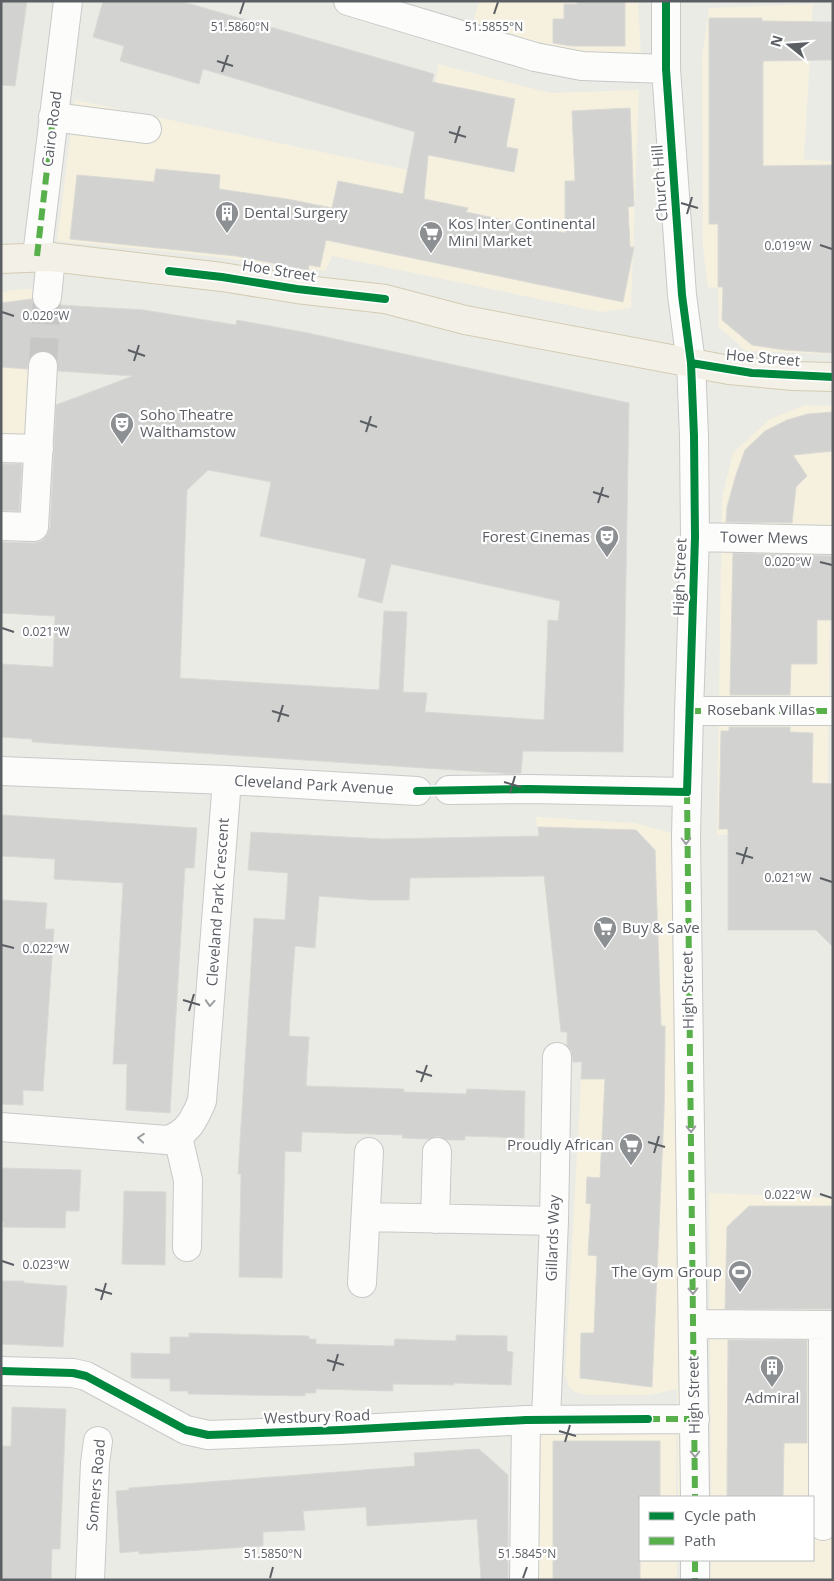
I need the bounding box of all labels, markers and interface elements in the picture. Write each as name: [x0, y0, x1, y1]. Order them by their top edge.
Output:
text: 51.5860°N: [211, 18, 269, 35]
text: 51.5855°N: [465, 18, 523, 35]
north arrow: [764, 20, 814, 70]
text: N: [765, 33, 787, 49]
street label: Cairo Road: [36, 90, 66, 168]
street label: Church Hill: [646, 144, 672, 222]
building icon: Dental Surgery: [214, 200, 240, 234]
place label: Dental Surgery: [244, 202, 348, 222]
place label: Kos Inter Continental Mini Market: [448, 213, 596, 250]
supermarket icon: Kos Inter Continental Mini Market: [418, 220, 444, 254]
text: 0.019°W: [765, 237, 811, 254]
street label: Hoe Street: [241, 254, 317, 286]
text: 0.020°W: [23, 307, 69, 324]
street label: Hoe Street: [725, 344, 801, 370]
place label: Soho Theatre Walthamstow: [140, 404, 236, 441]
theatre icon: Soho Theatre Walthamstow: [109, 411, 135, 445]
theatre icon: Forest Cinemas: [594, 524, 620, 558]
place label: Forest Cinemas: [482, 526, 590, 546]
street label: Tower Mews: [720, 526, 808, 548]
street label: High Street: [668, 538, 690, 616]
text: 0.020°W: [765, 553, 811, 570]
text: 0.021°W: [23, 623, 69, 640]
street label: Rosebank Villas: [707, 699, 815, 719]
street label: Cleveland Park Avenue: [234, 770, 394, 798]
street label: Cleveland Park Crescent: [201, 817, 233, 987]
one-way arrow: [681, 838, 691, 845]
text: 0.021°W: [765, 869, 811, 886]
supermarket icon: Buy & Save: [592, 915, 618, 949]
place label: Buy & Save: [622, 917, 700, 937]
text: 0.022°W: [23, 940, 69, 957]
street label: High Street: [676, 951, 698, 1029]
one-way arrow: [205, 999, 216, 1007]
one-way arrow: [685, 1125, 696, 1133]
supermarket icon: Proudly African: [618, 1132, 644, 1166]
one-way arrow: [137, 1133, 145, 1144]
place label: Proudly African: [507, 1134, 614, 1154]
text: 0.022°W: [765, 1186, 811, 1203]
street label: Gillards Way: [540, 1194, 564, 1282]
text: 0.023°W: [23, 1256, 69, 1273]
sports icon: The Gym Group: [727, 1259, 753, 1293]
place label: The Gym Group: [612, 1261, 722, 1281]
one-way arrow: [688, 1288, 698, 1296]
building icon: Admiral: [759, 1354, 785, 1388]
street label: High Street: [682, 1356, 704, 1434]
place label: Admiral: [745, 1387, 799, 1407]
street label: Westbury Road: [263, 1404, 371, 1428]
street label: Somers Road: [81, 1438, 109, 1532]
one-way arrow: [690, 1450, 700, 1458]
legend: [639, 1496, 814, 1561]
text: Cycle path: [684, 1505, 756, 1525]
text: Path: [684, 1530, 716, 1550]
text: 51.5850°N: [244, 1545, 302, 1562]
text: 51.5845°N: [498, 1545, 556, 1562]

